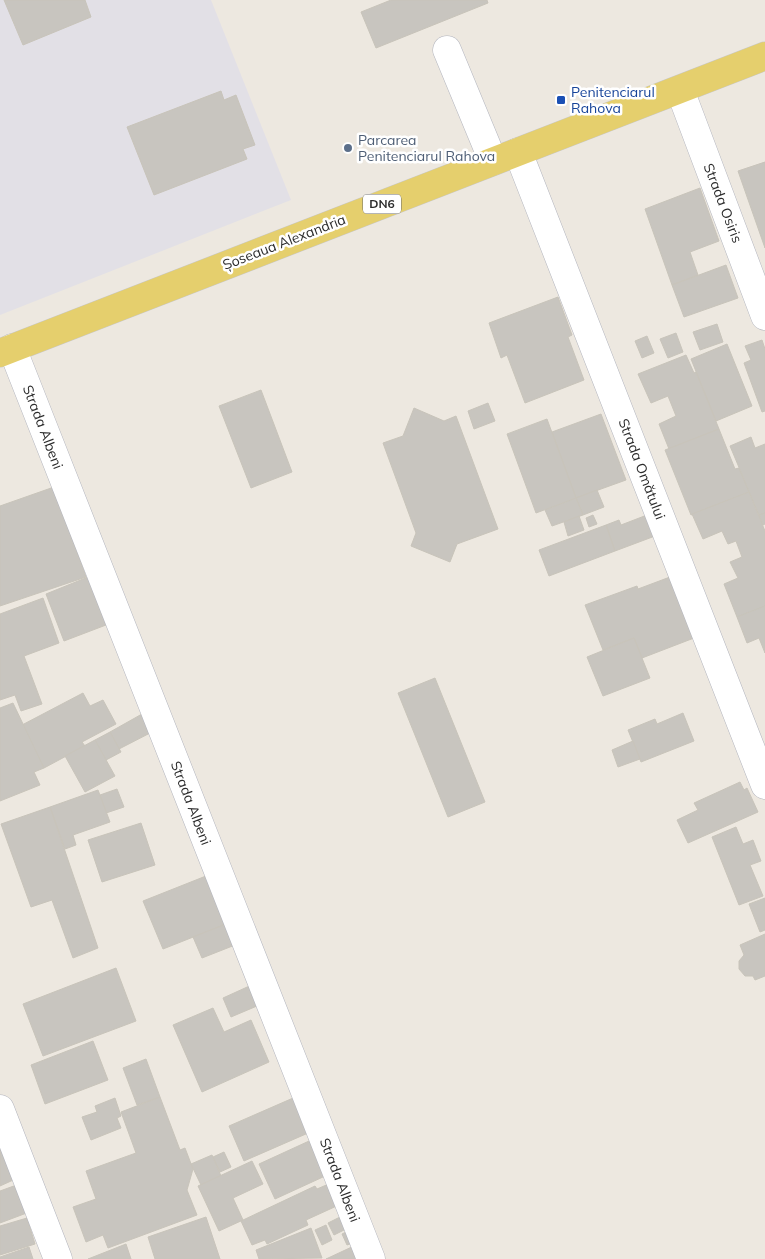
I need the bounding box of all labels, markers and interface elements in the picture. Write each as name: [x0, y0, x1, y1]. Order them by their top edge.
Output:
place label: Penitenciarul Rahova: [571, 83, 655, 117]
marker: Penitenciarul Rahova: [555, 94, 567, 106]
place label: Parcarea Penitenciarul Rahova: [358, 131, 495, 165]
marker: Parcarea Penitenciarul Rahova: [342, 142, 354, 154]
street label: Strada Osiris: [700, 161, 746, 245]
road number: DN6: [363, 194, 401, 213]
street label: Șoseaua Alexandria: [220, 210, 348, 274]
street label: Strada Albeni: [19, 382, 67, 472]
street label: Strada Omătului: [614, 416, 670, 522]
street label: Strada Albeni: [167, 758, 215, 848]
street label: Strada Albeni: [316, 1135, 364, 1225]

